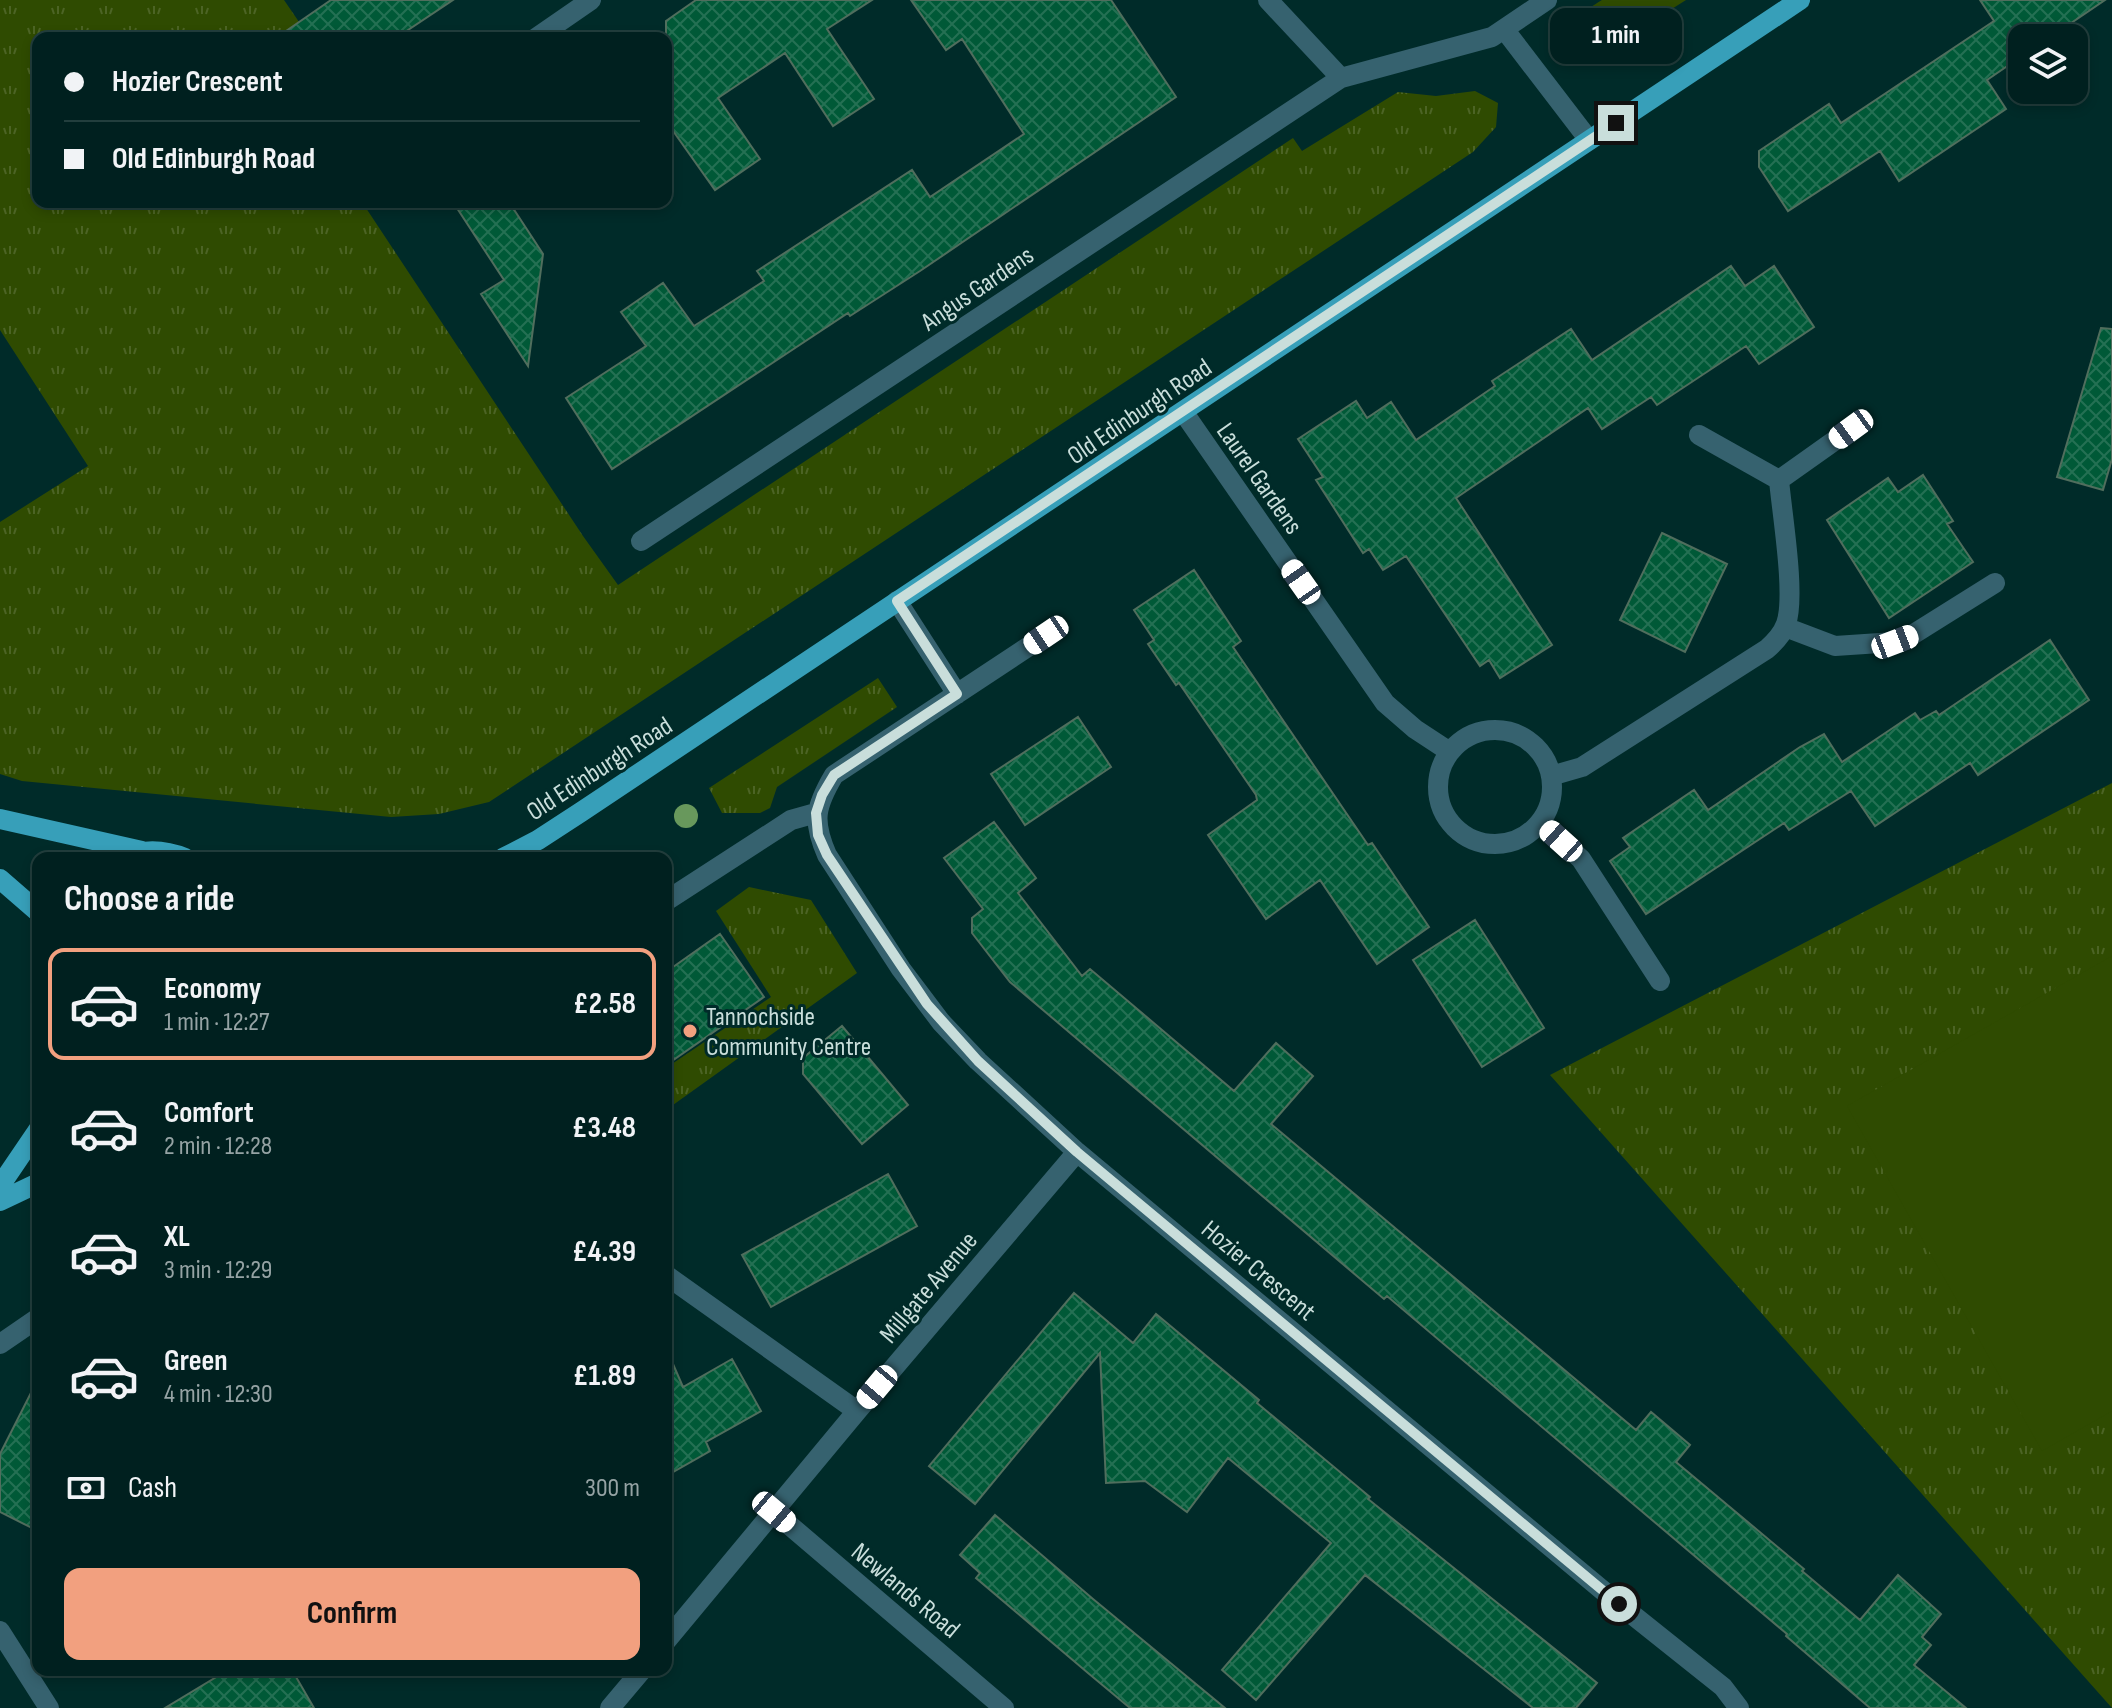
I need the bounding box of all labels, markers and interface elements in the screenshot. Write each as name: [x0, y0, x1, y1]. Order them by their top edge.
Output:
callout: 1 min: [1550, 7, 1682, 63]
text: 1 min: [1592, 20, 1640, 51]
map controls: [2008, 24, 2088, 104]
button: layers: [2008, 24, 2088, 104]
text: Hozier Crescent: [112, 64, 283, 100]
route end: [1598, 105, 1634, 141]
text: Old Edinburgh Road: [112, 141, 315, 177]
street label: Angus Gardens: [915, 240, 1040, 339]
street label: Old Edinburgh Road: [1062, 353, 1218, 472]
car: [1825, 405, 1877, 453]
street label: Laurel Gardens: [1209, 417, 1308, 540]
car: [1277, 555, 1325, 609]
car: [1019, 612, 1073, 658]
car: [1868, 622, 1922, 662]
street label: Old Edinburgh Road: [521, 711, 678, 828]
car: [1535, 816, 1587, 866]
text: Choose a ride: [64, 878, 235, 921]
icon: car: [68, 968, 140, 1040]
text: Economy: [164, 971, 261, 1007]
text: £2.58: [573, 986, 636, 1022]
place label: Tannochside Community Centre: [706, 1002, 871, 1063]
text: 1 min · 12:27: [164, 1007, 269, 1038]
marker: Tannochside Community Centre: [681, 1022, 699, 1040]
icon: car: [68, 1092, 140, 1164]
text: Comfort: [164, 1095, 254, 1131]
text: £3.48: [572, 1110, 636, 1146]
text: 2 min · 12:28: [164, 1131, 272, 1162]
street label: Hozier Crescent: [1195, 1214, 1321, 1328]
icon: car: [68, 1216, 140, 1288]
text: XL: [164, 1219, 190, 1255]
street label: Millgate Avenue: [874, 1226, 985, 1350]
text: £4.39: [572, 1234, 636, 1270]
text: 3 min · 12:29: [164, 1255, 272, 1286]
icon: car: [68, 1340, 140, 1412]
text: Green: [164, 1343, 228, 1379]
text: £1.89: [573, 1358, 636, 1394]
car: [852, 1361, 902, 1413]
text: 4 min · 12:30: [164, 1379, 273, 1410]
icon: cash: [64, 1466, 108, 1510]
text: Cash: [128, 1470, 177, 1506]
text: 300 m: [585, 1473, 640, 1504]
car: [748, 1487, 800, 1537]
street label: Newlands Road: [845, 1537, 965, 1645]
button: Confirm: [64, 1568, 640, 1660]
route start: [1601, 1586, 1637, 1622]

